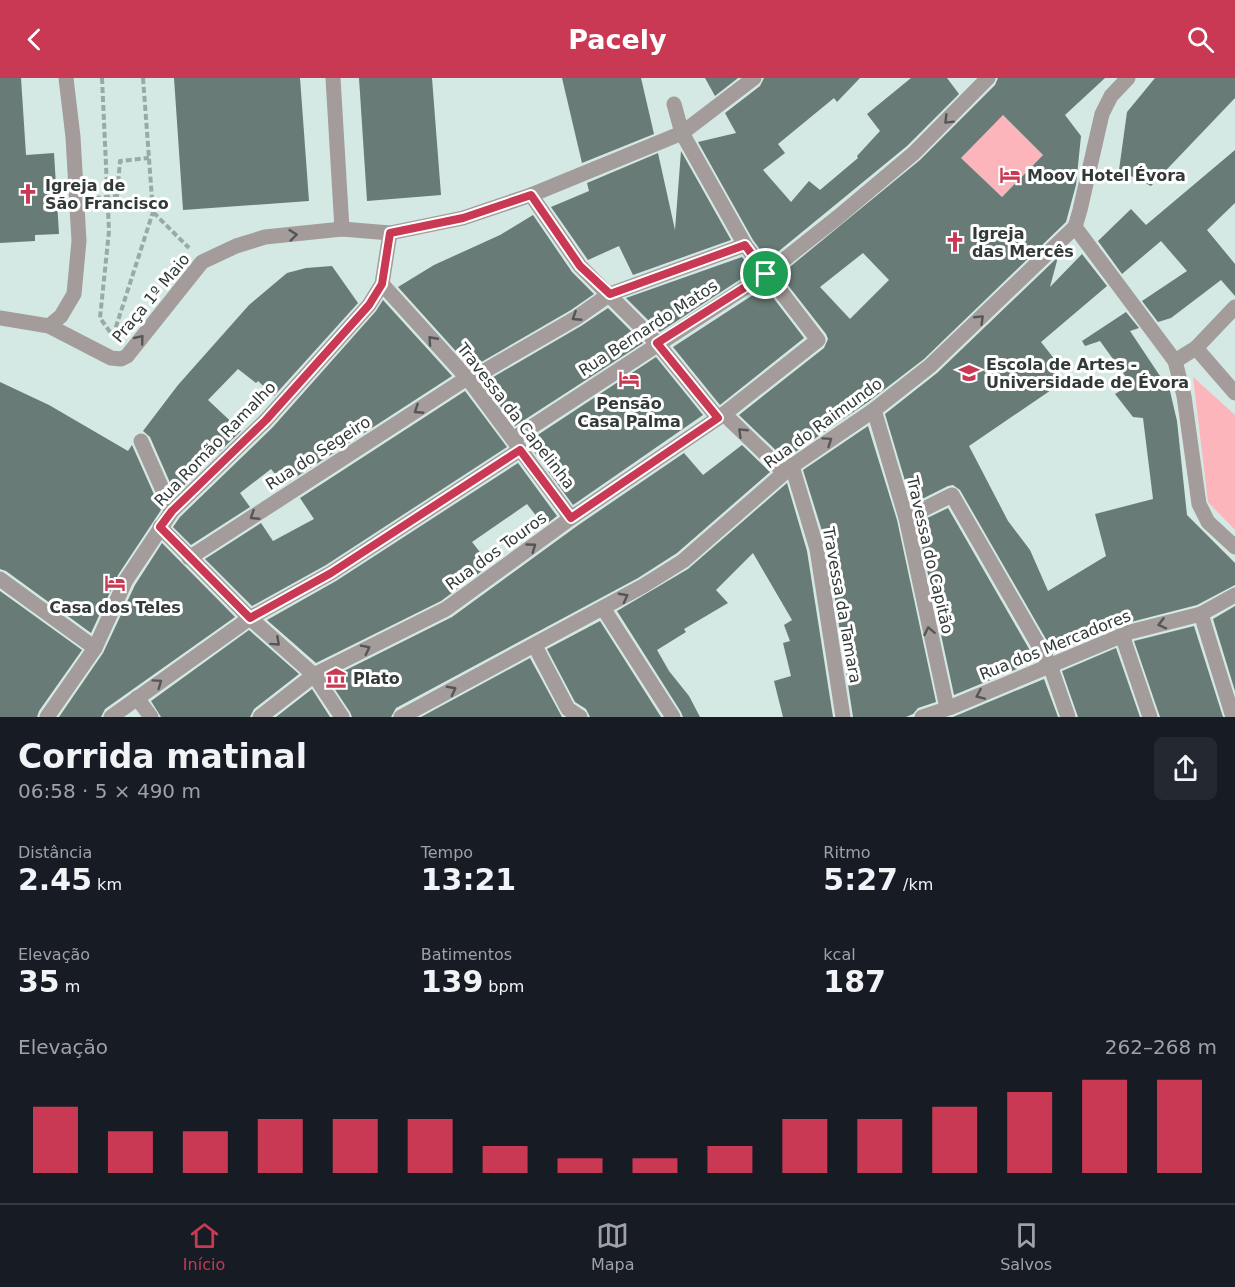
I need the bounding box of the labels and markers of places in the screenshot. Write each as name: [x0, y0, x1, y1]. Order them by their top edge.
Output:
hotel icon: Moov Hotel Évora: [998, 163, 1022, 187]
place label: Moov Hotel Évora: [1027, 166, 1186, 185]
place label: Igreja de São Francisco: [45, 176, 169, 213]
church icon: Igreja de São Francisco: [16, 182, 40, 206]
place label: Igreja das Mercês: [972, 224, 1074, 261]
church icon: Igreja das Mercês: [943, 230, 967, 254]
pin: [740, 248, 791, 299]
place label: Escola de Artes - Universidade de Évora: [986, 355, 1189, 392]
school or university icon: Escola de Artes - Universidade de Évora: [957, 361, 981, 385]
hotel icon: Pensão Casa Palma: [617, 367, 641, 391]
place label: Pensão Casa Palma: [577, 394, 681, 431]
hotel icon: Casa dos Teles: [103, 571, 127, 595]
place label: Casa dos Teles: [49, 598, 181, 617]
museum icon: Plato: [324, 666, 348, 690]
place label: Plato: [353, 669, 400, 688]

